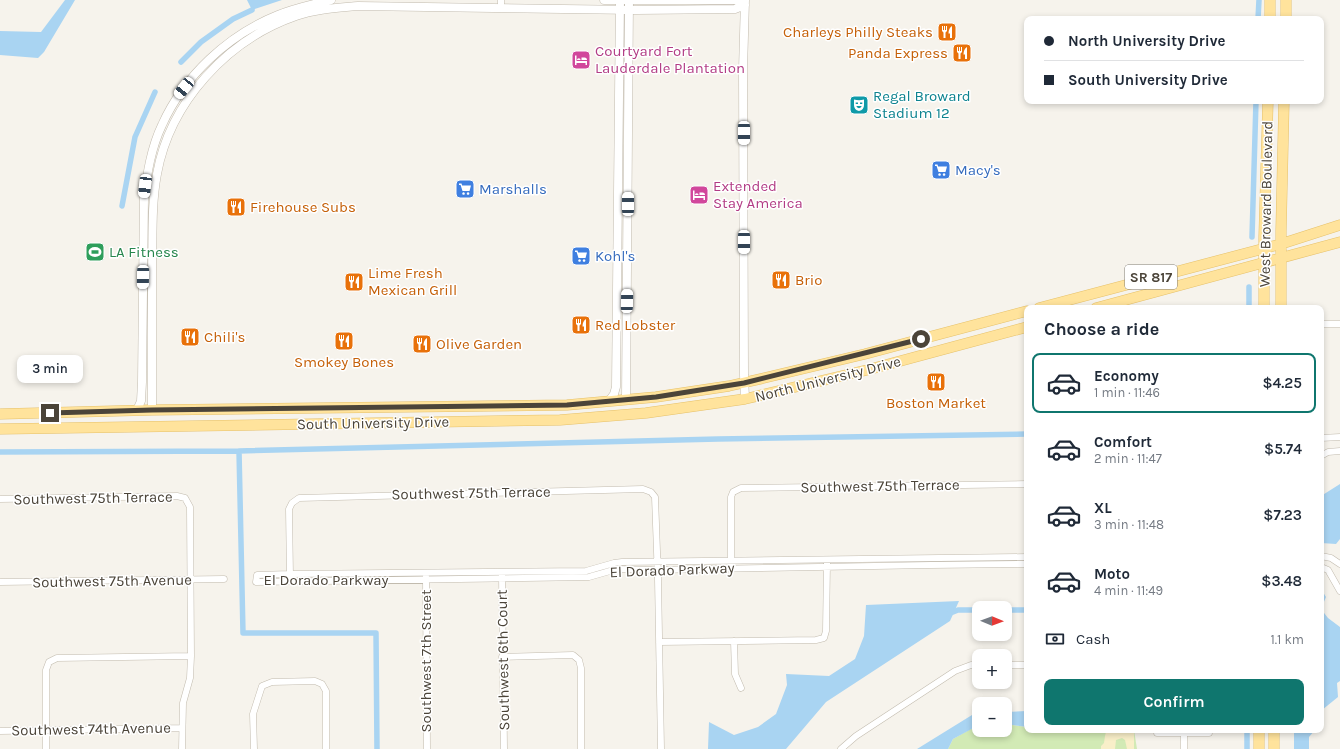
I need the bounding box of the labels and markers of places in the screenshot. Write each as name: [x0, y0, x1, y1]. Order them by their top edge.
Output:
restaurant icon: Charleys Philly Steaks: [936, 21, 958, 43]
place label: Charleys Philly Steaks: [783, 23, 933, 41]
place label: Courtyard Fort Lauderdale Plantation: [595, 42, 745, 77]
restaurant icon: Panda Express: [951, 42, 973, 64]
place label: Panda Express: [848, 44, 948, 62]
hotel icon: Courtyard Fort Lauderdale Plantation: [570, 49, 592, 71]
place label: Regal Broward Stadium 12: [873, 87, 971, 122]
theatre icon: Regal Broward Stadium 12: [848, 94, 870, 116]
supermarket icon: Macy's: [930, 159, 952, 181]
place label: Macy's: [955, 161, 1001, 179]
place label: Extended Stay America: [713, 177, 803, 212]
supermarket icon: Marshalls: [454, 178, 476, 200]
place label: Marshalls: [479, 180, 547, 198]
hotel icon: Extended Stay America: [688, 184, 710, 206]
restaurant icon: Firehouse Subs: [225, 196, 247, 218]
place label: Firehouse Subs: [250, 198, 356, 216]
sports icon: LA Fitness: [84, 241, 106, 263]
place label: LA Fitness: [109, 243, 179, 261]
supermarket icon: Kohl's: [570, 245, 592, 267]
place label: Kohl's: [595, 247, 635, 265]
place label: Lime Fresh Mexican Grill: [368, 264, 457, 299]
restaurant icon: Brio: [770, 269, 792, 291]
restaurant icon: Lime Fresh Mexican Grill: [343, 271, 365, 293]
place label: Brio: [795, 271, 822, 289]
restaurant icon: Red Lobster: [570, 314, 592, 336]
place label: Red Lobster: [595, 316, 676, 334]
restaurant icon: Chili's: [179, 326, 201, 348]
place label: Chili's: [204, 328, 245, 346]
restaurant icon: Smokey Bones: [333, 330, 355, 352]
restaurant icon: Olive Garden: [411, 333, 433, 355]
place label: Olive Garden: [436, 335, 522, 353]
place label: Smokey Bones: [294, 353, 394, 371]
restaurant icon: Boston Market: [925, 371, 947, 393]
place label: Boston Market: [886, 394, 986, 412]

